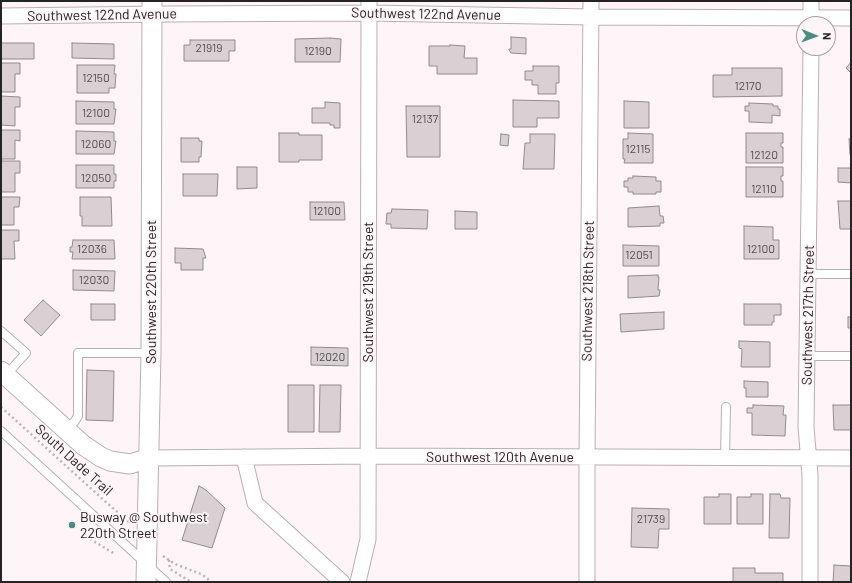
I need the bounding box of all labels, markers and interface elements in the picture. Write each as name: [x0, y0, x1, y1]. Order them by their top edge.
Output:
street label: Southwest 122nd Avenue: [351, 4, 501, 24]
street label: Southwest 122nd Avenue: [27, 5, 177, 25]
north arrow: [796, 16, 836, 56]
text: N: [821, 32, 834, 40]
house number: 21919: [196, 41, 222, 55]
house number: 12190: [304, 44, 332, 58]
house number: 12150: [82, 71, 110, 85]
house number: 12170: [734, 79, 762, 93]
house number: 12100: [82, 106, 110, 120]
house number: 12137: [412, 112, 438, 126]
house number: 12060: [81, 137, 111, 151]
house number: 12115: [625, 142, 651, 156]
house number: 12120: [750, 148, 778, 162]
house number: 12050: [81, 171, 111, 185]
house number: 12110: [751, 182, 777, 196]
house number: 12100: [313, 204, 341, 218]
street label: Southwest 220th Street: [143, 220, 159, 364]
street label: Southwest 218th Street: [578, 220, 598, 362]
street label: Southwest 219th Street: [360, 222, 376, 362]
house number: 12036: [77, 242, 107, 256]
house number: 12100: [747, 242, 775, 256]
street label: Southwest 217th Street: [798, 245, 818, 385]
house number: 12051: [625, 248, 653, 262]
house number: 12030: [79, 273, 109, 287]
house number: 12020: [315, 350, 345, 364]
street label: South Dade Trail: [32, 421, 116, 499]
street label: Southwest 120th Avenue: [426, 449, 574, 465]
place label: Busway @ Southwest 220th Street: [80, 509, 208, 542]
house number: 21739: [637, 512, 665, 526]
marker: Busway @ Southwest 220th Street: [67, 520, 77, 530]

